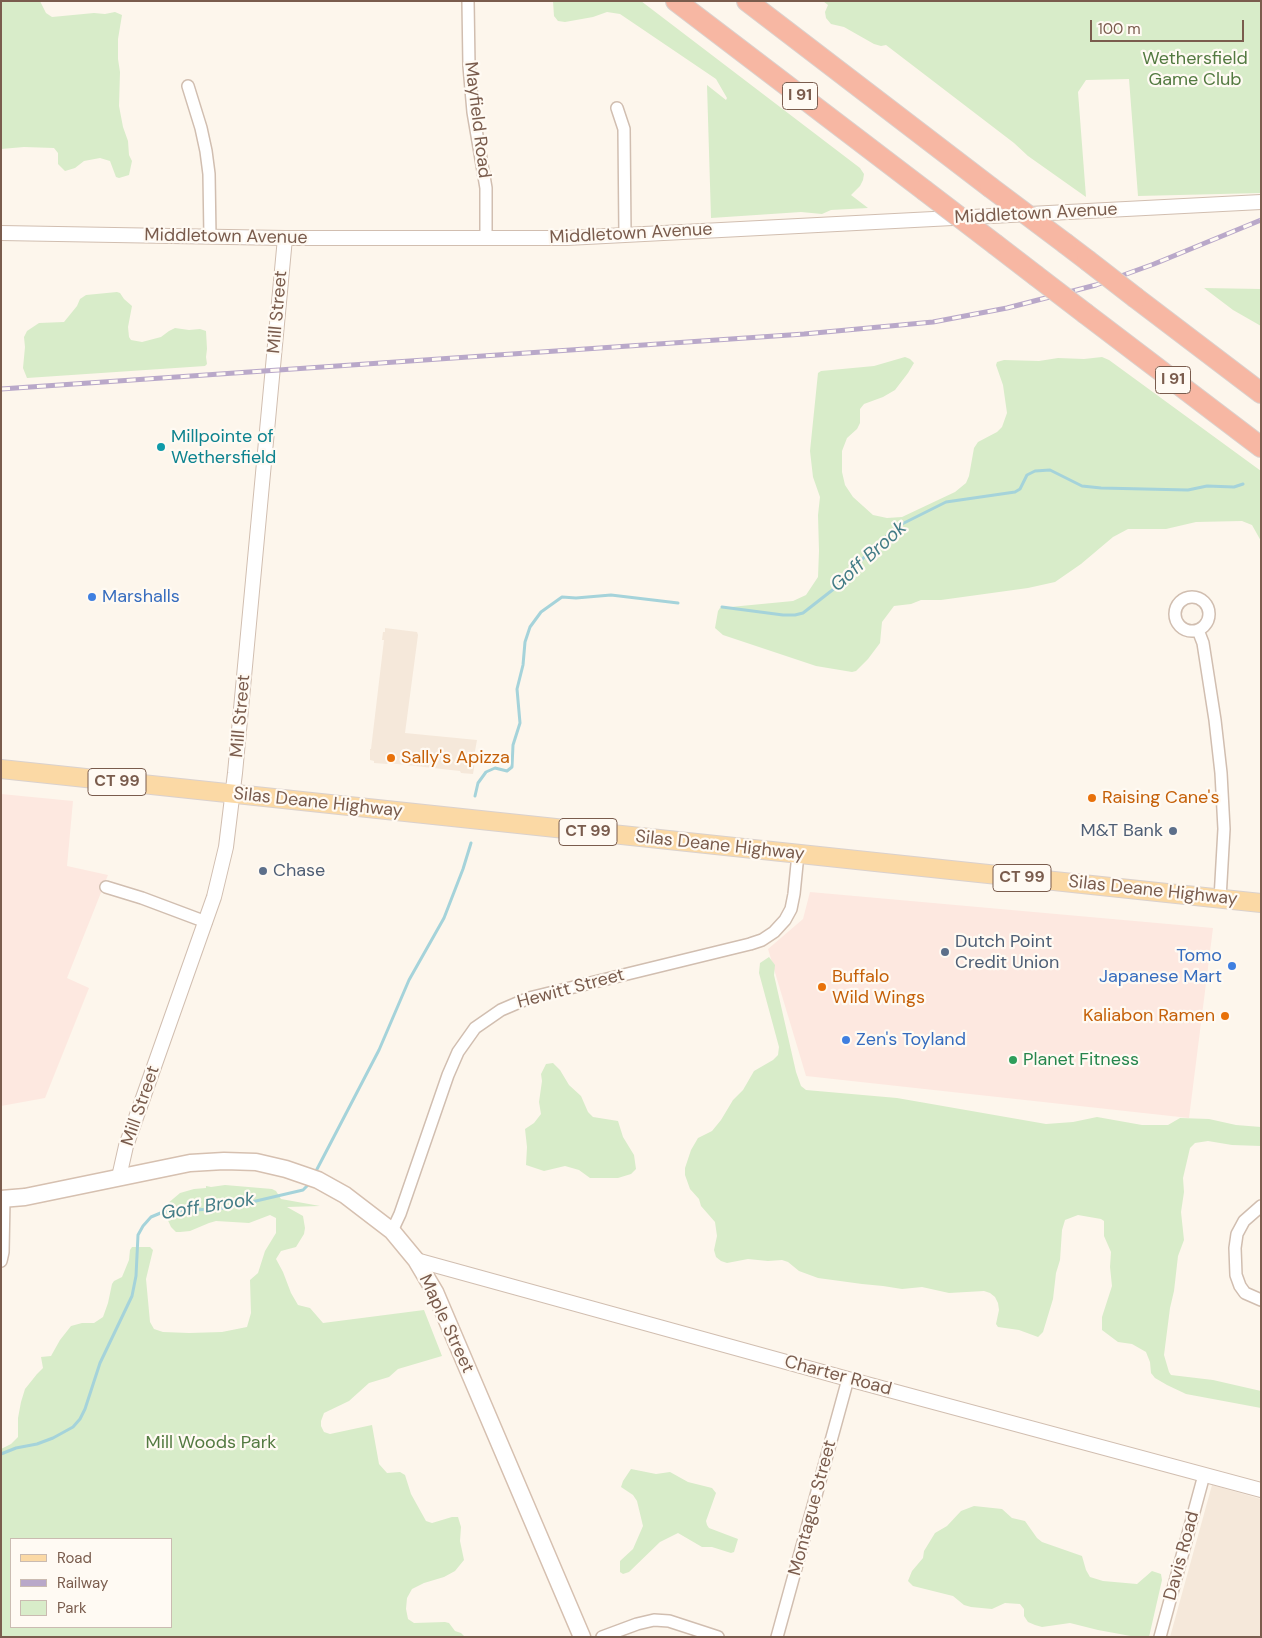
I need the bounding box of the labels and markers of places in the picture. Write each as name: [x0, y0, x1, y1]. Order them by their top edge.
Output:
place label: Millpointe of Wethersfield: [171, 426, 276, 468]
marker: Millpointe of Wethersfield: [155, 441, 167, 453]
place label: Marshalls: [102, 586, 180, 608]
marker: Marshalls: [86, 591, 98, 603]
place label: Sally's Apizza: [401, 747, 510, 769]
marker: Sally's Apizza: [385, 752, 397, 764]
place label: Raising Cane's: [1102, 787, 1219, 809]
marker: Raising Cane's: [1086, 792, 1098, 804]
place label: M&T Bank: [1080, 820, 1163, 842]
marker: M&T Bank: [1167, 825, 1179, 837]
place label: Chase: [273, 860, 325, 882]
marker: Chase: [257, 865, 269, 877]
place label: Dutch Point Credit Union: [955, 931, 1059, 974]
place label: Tomo Japanese Mart: [1099, 945, 1222, 988]
marker: Dutch Point Credit Union: [939, 946, 951, 958]
marker: Tomo Japanese Mart: [1226, 960, 1238, 972]
place label: Buffalo Wild Wings: [832, 966, 925, 1009]
marker: Buffalo Wild Wings: [816, 981, 828, 993]
place label: Kaliabon Ramen: [1083, 1005, 1215, 1027]
marker: Kaliabon Ramen: [1219, 1010, 1231, 1022]
place label: Zen's Toyland: [856, 1029, 966, 1051]
marker: Zen's Toyland: [840, 1034, 852, 1046]
place label: Planet Fitness: [1023, 1049, 1139, 1071]
marker: Planet Fitness: [1007, 1054, 1019, 1066]

